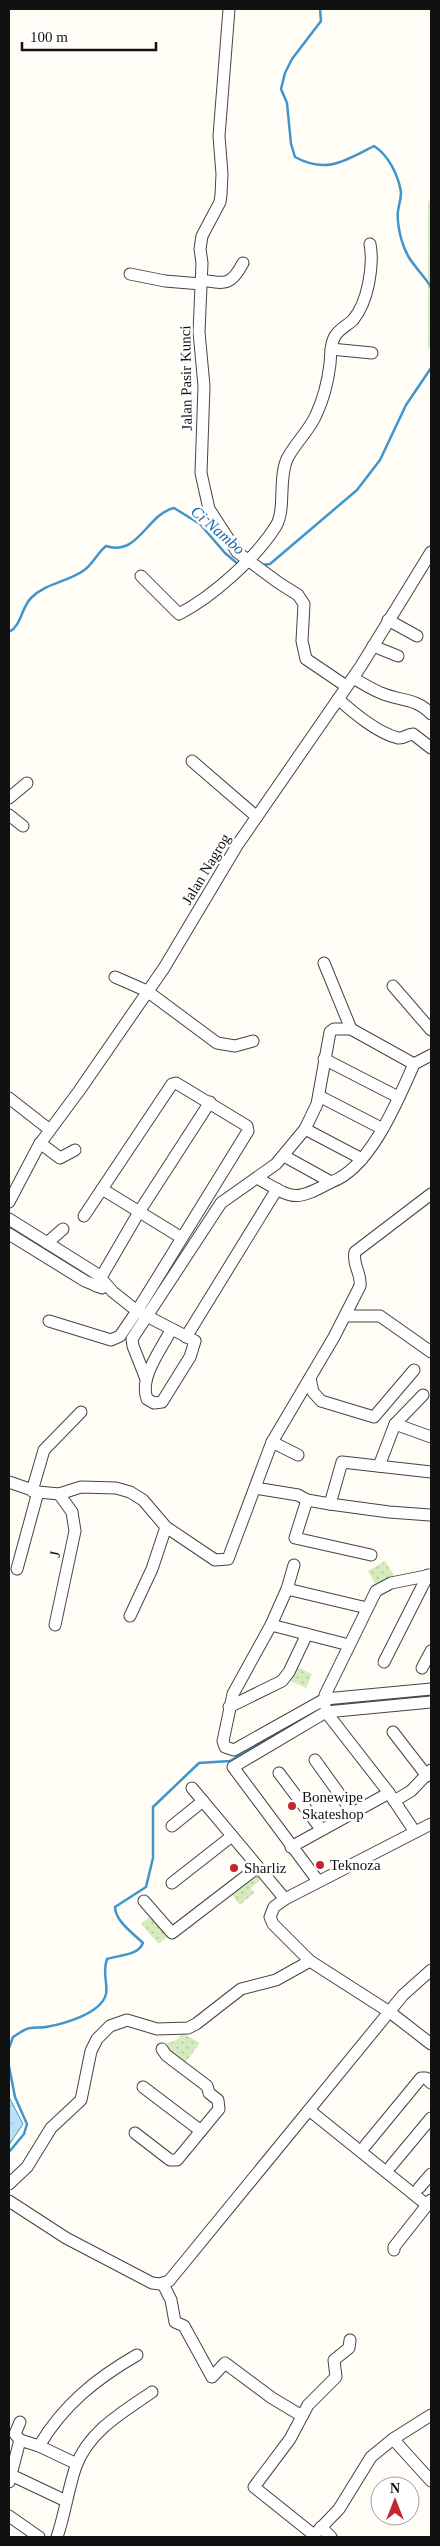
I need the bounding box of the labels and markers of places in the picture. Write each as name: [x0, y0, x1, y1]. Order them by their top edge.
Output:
place label: Bonewipe Skateshop: [302, 1789, 364, 1822]
marker: Bonewipe Skateshop: [286, 1800, 298, 1812]
place label: Teknoza: [330, 1857, 381, 1873]
marker: Teknoza: [314, 1859, 326, 1871]
place label: Sharliz: [244, 1860, 287, 1876]
marker: Sharliz: [228, 1862, 240, 1874]

